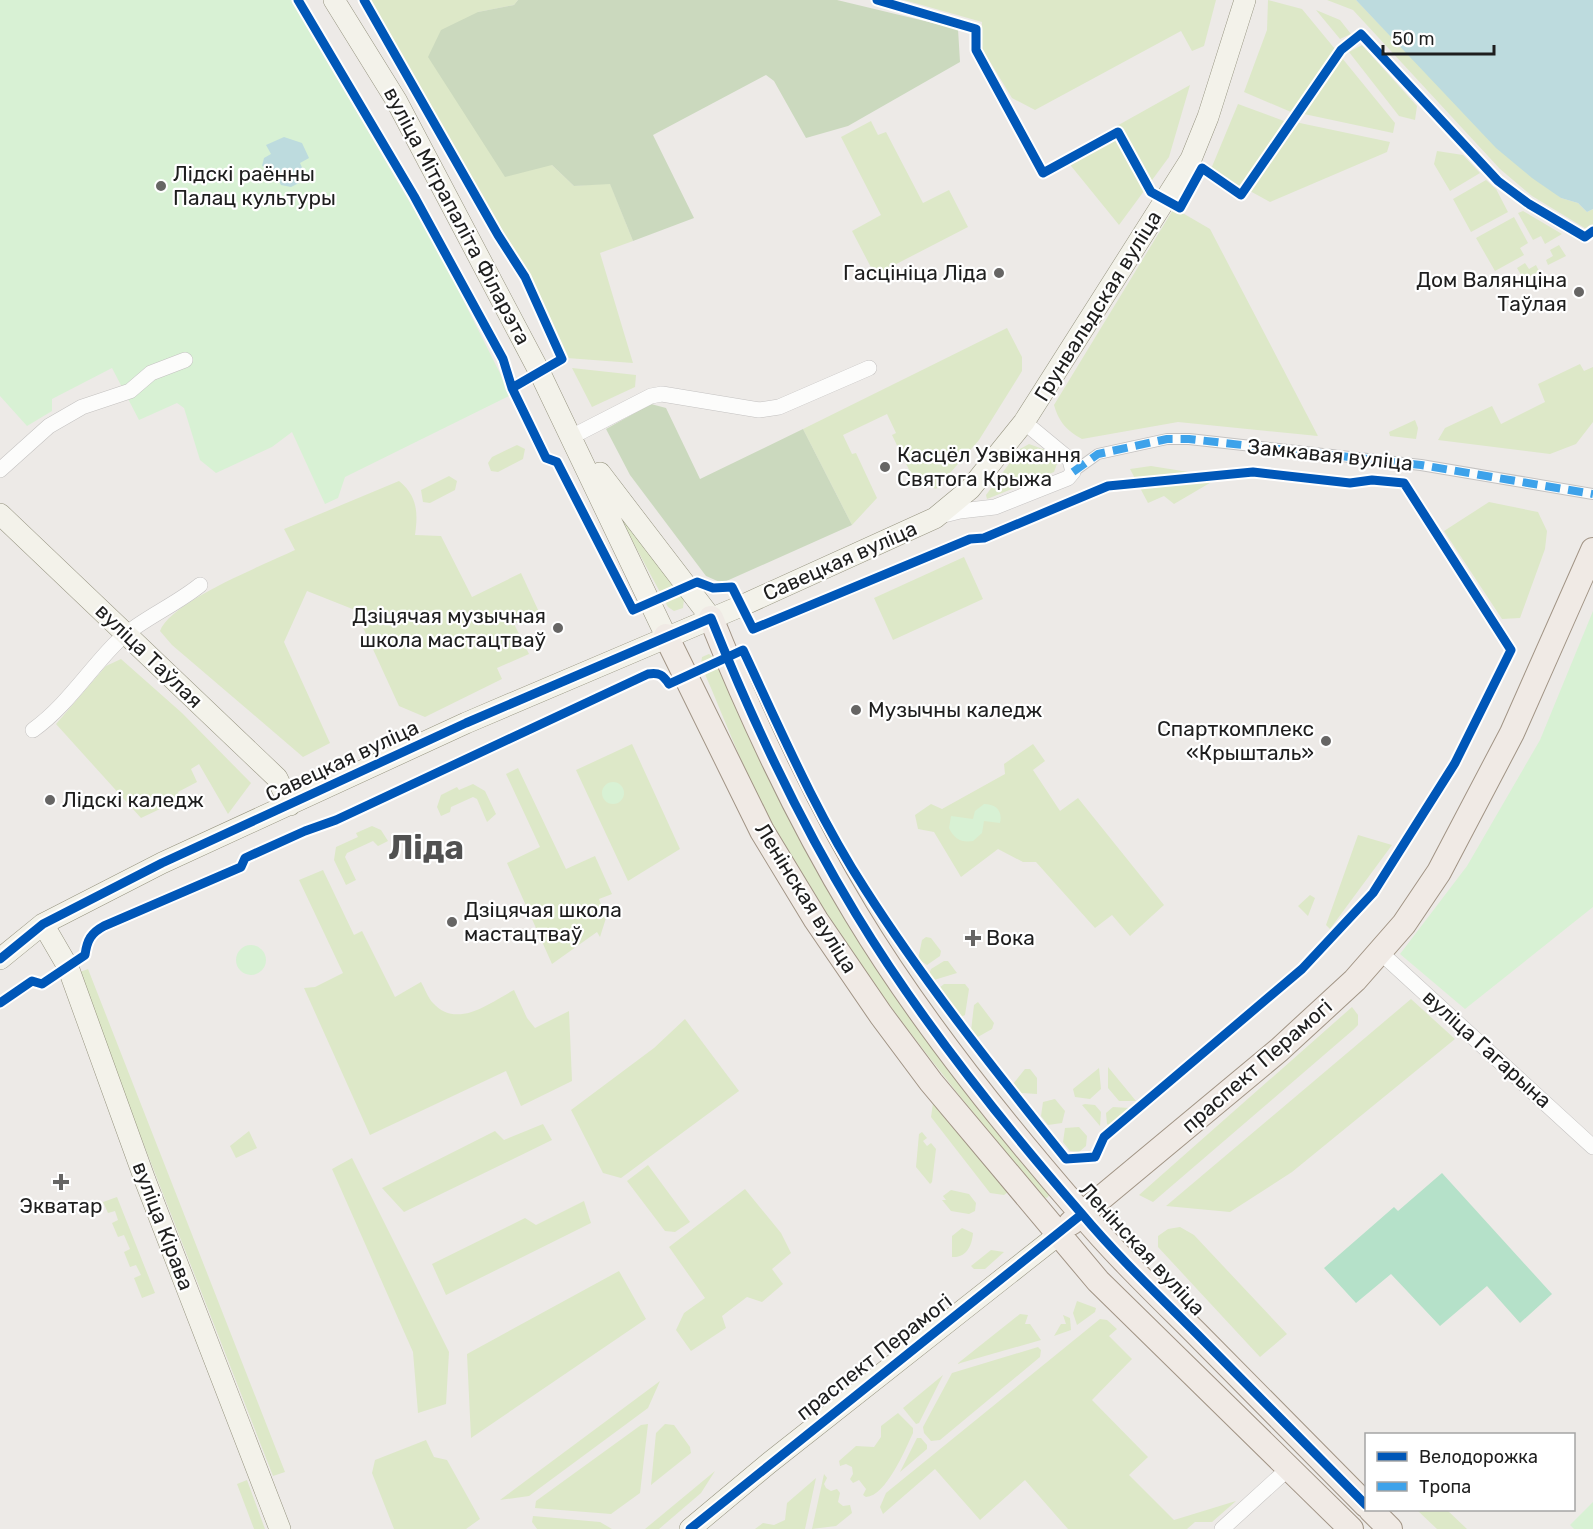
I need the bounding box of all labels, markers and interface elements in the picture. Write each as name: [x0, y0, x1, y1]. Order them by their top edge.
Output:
scale bar: [1383, 18, 1494, 56]
text: 50 m: [1392, 28, 1435, 50]
street label: вуліца Мітрапаліта Філарэта: [379, 83, 536, 349]
place label: Лідскі раённы Палац культуры: [173, 161, 336, 210]
marker: Лідскі раённы Палац культуры: [154, 179, 168, 193]
street label: Грунвальдская вуліца: [1029, 206, 1166, 406]
place label: Гасцініца Ліда: [843, 260, 987, 285]
marker: Гасцініца Ліда: [992, 266, 1006, 280]
place label: Дом Валянціна Таўлая: [1416, 267, 1567, 316]
marker: Дом Валянціна Таўлая: [1572, 285, 1586, 299]
street label: Замкавая вуліца: [1246, 433, 1414, 476]
place label: Касцёл Узвіжання Святога Крыжа: [897, 442, 1081, 491]
marker: Касцёл Узвіжання Святога Крыжа: [878, 460, 892, 474]
street label: Савецкая вуліца: [759, 515, 921, 606]
street label: вуліца Таўлая: [91, 598, 208, 713]
place label: Дзіцячая музычная школа мастацтваў: [352, 603, 546, 652]
marker: Дзіцячая музычная школа мастацтваў: [551, 621, 565, 635]
place label: Музычны каледж: [868, 697, 1043, 722]
marker: Музычны каледж: [849, 703, 863, 717]
street label: Савецкая вуліца: [261, 714, 422, 807]
place label: Спарткомплекс «Крышталь»: [1157, 716, 1314, 765]
marker: Спарткомплекс «Крышталь»: [1319, 734, 1333, 748]
place label: Лідскі каледж: [62, 787, 204, 812]
marker: Лідскі каледж: [43, 793, 57, 807]
street label: Ленінская вуліца: [750, 818, 863, 978]
district label: Ліда: [388, 828, 464, 867]
place label: Дзіцячая школа мастацтваў: [464, 897, 622, 946]
marker: Дзіцячая школа мастацтваў: [445, 915, 459, 929]
place label: Вока: [986, 925, 1035, 950]
marker: Вока: [964, 929, 982, 947]
street label: вуліца Гагарына: [1418, 984, 1557, 1113]
street label: праспект Перамогі: [1176, 994, 1337, 1138]
street label: вуліца Кірава: [127, 1158, 199, 1294]
marker: Экватар: [52, 1173, 70, 1191]
street label: Ленінская вуліца: [1074, 1177, 1210, 1320]
place label: Экватар: [20, 1193, 102, 1218]
street label: праспект Перамогі: [791, 1288, 957, 1425]
legend: [1365, 1433, 1575, 1511]
text: Велодорожка: [1419, 1446, 1538, 1468]
text: Тропа: [1419, 1476, 1471, 1498]

